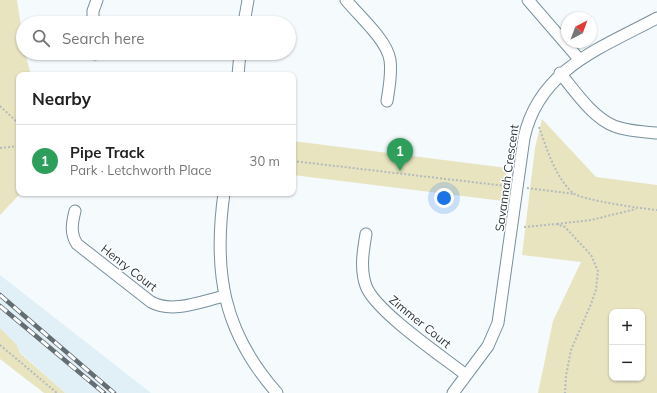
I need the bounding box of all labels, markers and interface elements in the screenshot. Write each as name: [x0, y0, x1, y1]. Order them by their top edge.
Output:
north arrow: [561, 12, 597, 48]
search box: [16, 16, 296, 60]
icon: search: [30, 27, 52, 49]
text: Search here: [62, 29, 144, 48]
text: Nearby: [32, 88, 91, 109]
street label: Savannah Crescent: [492, 123, 521, 232]
pin: 1: [387, 138, 413, 171]
text: Pipe Track: [70, 143, 145, 162]
text: 1: [41, 153, 49, 169]
text: 30 m: [250, 153, 280, 169]
text: Park · Letchworth Place: [70, 162, 212, 178]
your location: [434, 188, 454, 208]
street label: Henry Court: [98, 241, 160, 294]
street label: Zimmer Court: [386, 292, 454, 351]
map controls: [609, 309, 645, 381]
button: +: [609, 309, 645, 345]
button: −: [609, 345, 645, 381]

